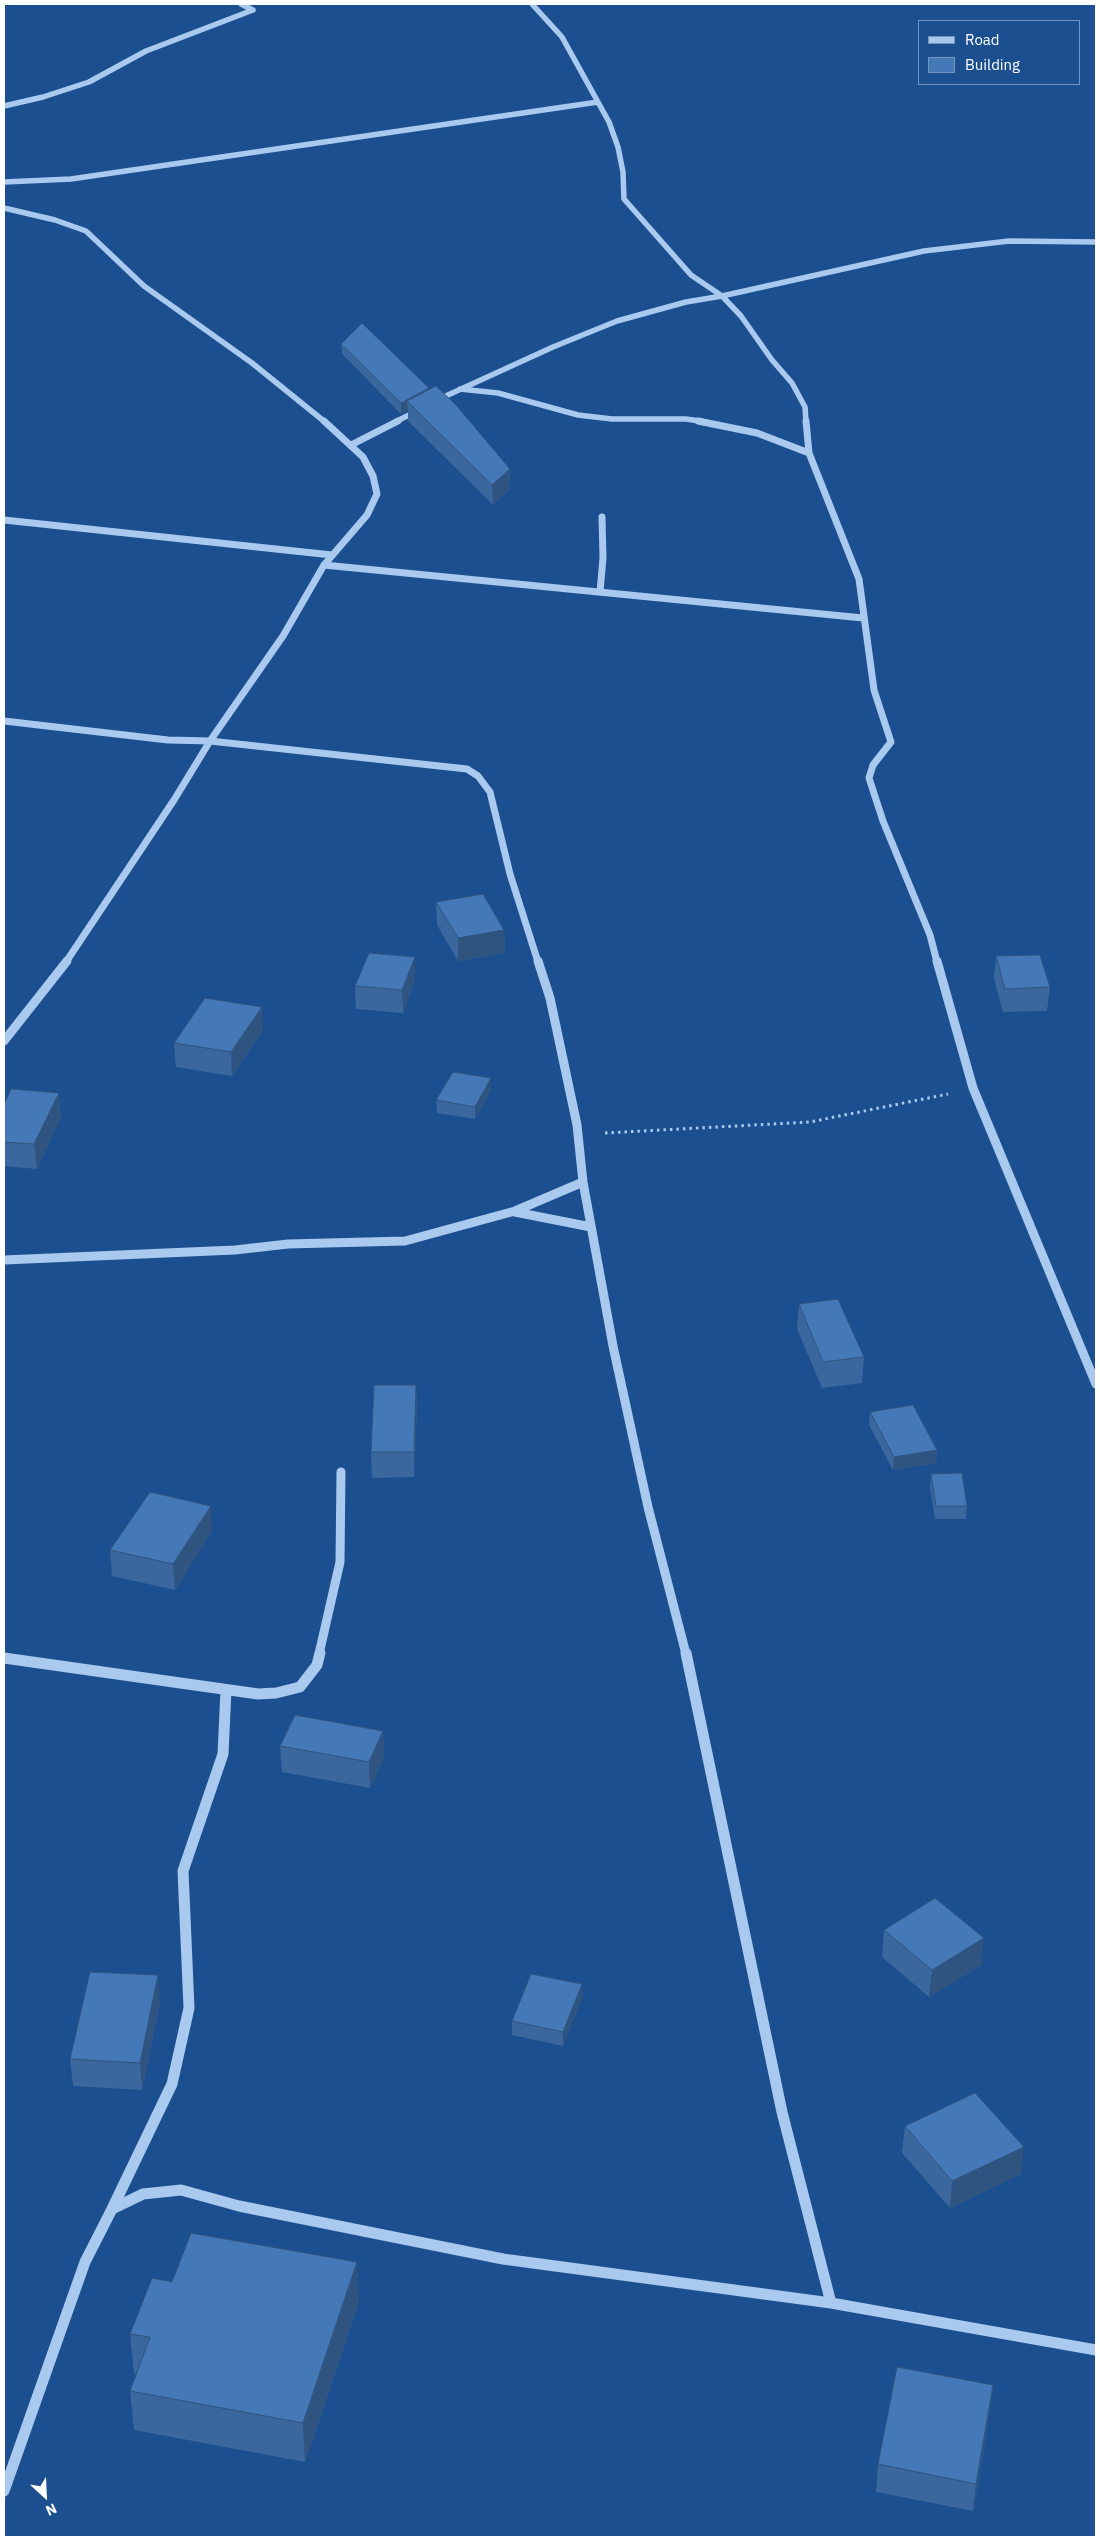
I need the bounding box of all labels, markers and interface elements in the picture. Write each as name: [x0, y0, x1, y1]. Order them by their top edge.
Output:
legend: [918, 20, 1080, 85]
text: Road: [965, 30, 1000, 49]
text: Building: [965, 55, 1020, 74]
north arrow: [20, 2471, 70, 2521]
text: N: [43, 2499, 60, 2520]

